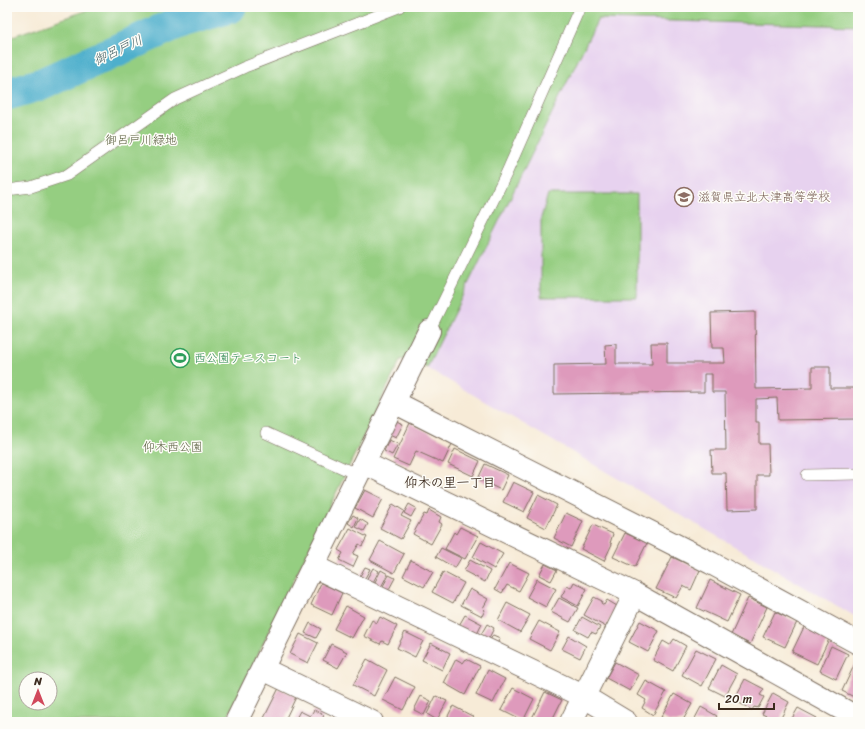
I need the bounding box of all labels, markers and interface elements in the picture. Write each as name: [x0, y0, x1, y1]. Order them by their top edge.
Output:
water label: 御呂戸川: [90, 29, 146, 71]
park label: 御呂戸川緑地: [105, 129, 177, 151]
school or university icon: 滋賀県立北大津高等学校: [673, 186, 695, 208]
place label: 滋賀県立北大津高等学校: [698, 186, 830, 208]
sports icon: 西公園テニスコート: [169, 347, 191, 369]
place label: 西公園テニスコート: [194, 347, 302, 369]
park label: 仰木西公園: [143, 436, 203, 458]
district label: 仰木の里一丁目: [404, 471, 496, 494]
north arrow: [18, 671, 58, 711]
text: N: [33, 672, 42, 691]
scale bar: [719, 685, 774, 711]
text: 20 m: [725, 688, 752, 710]

